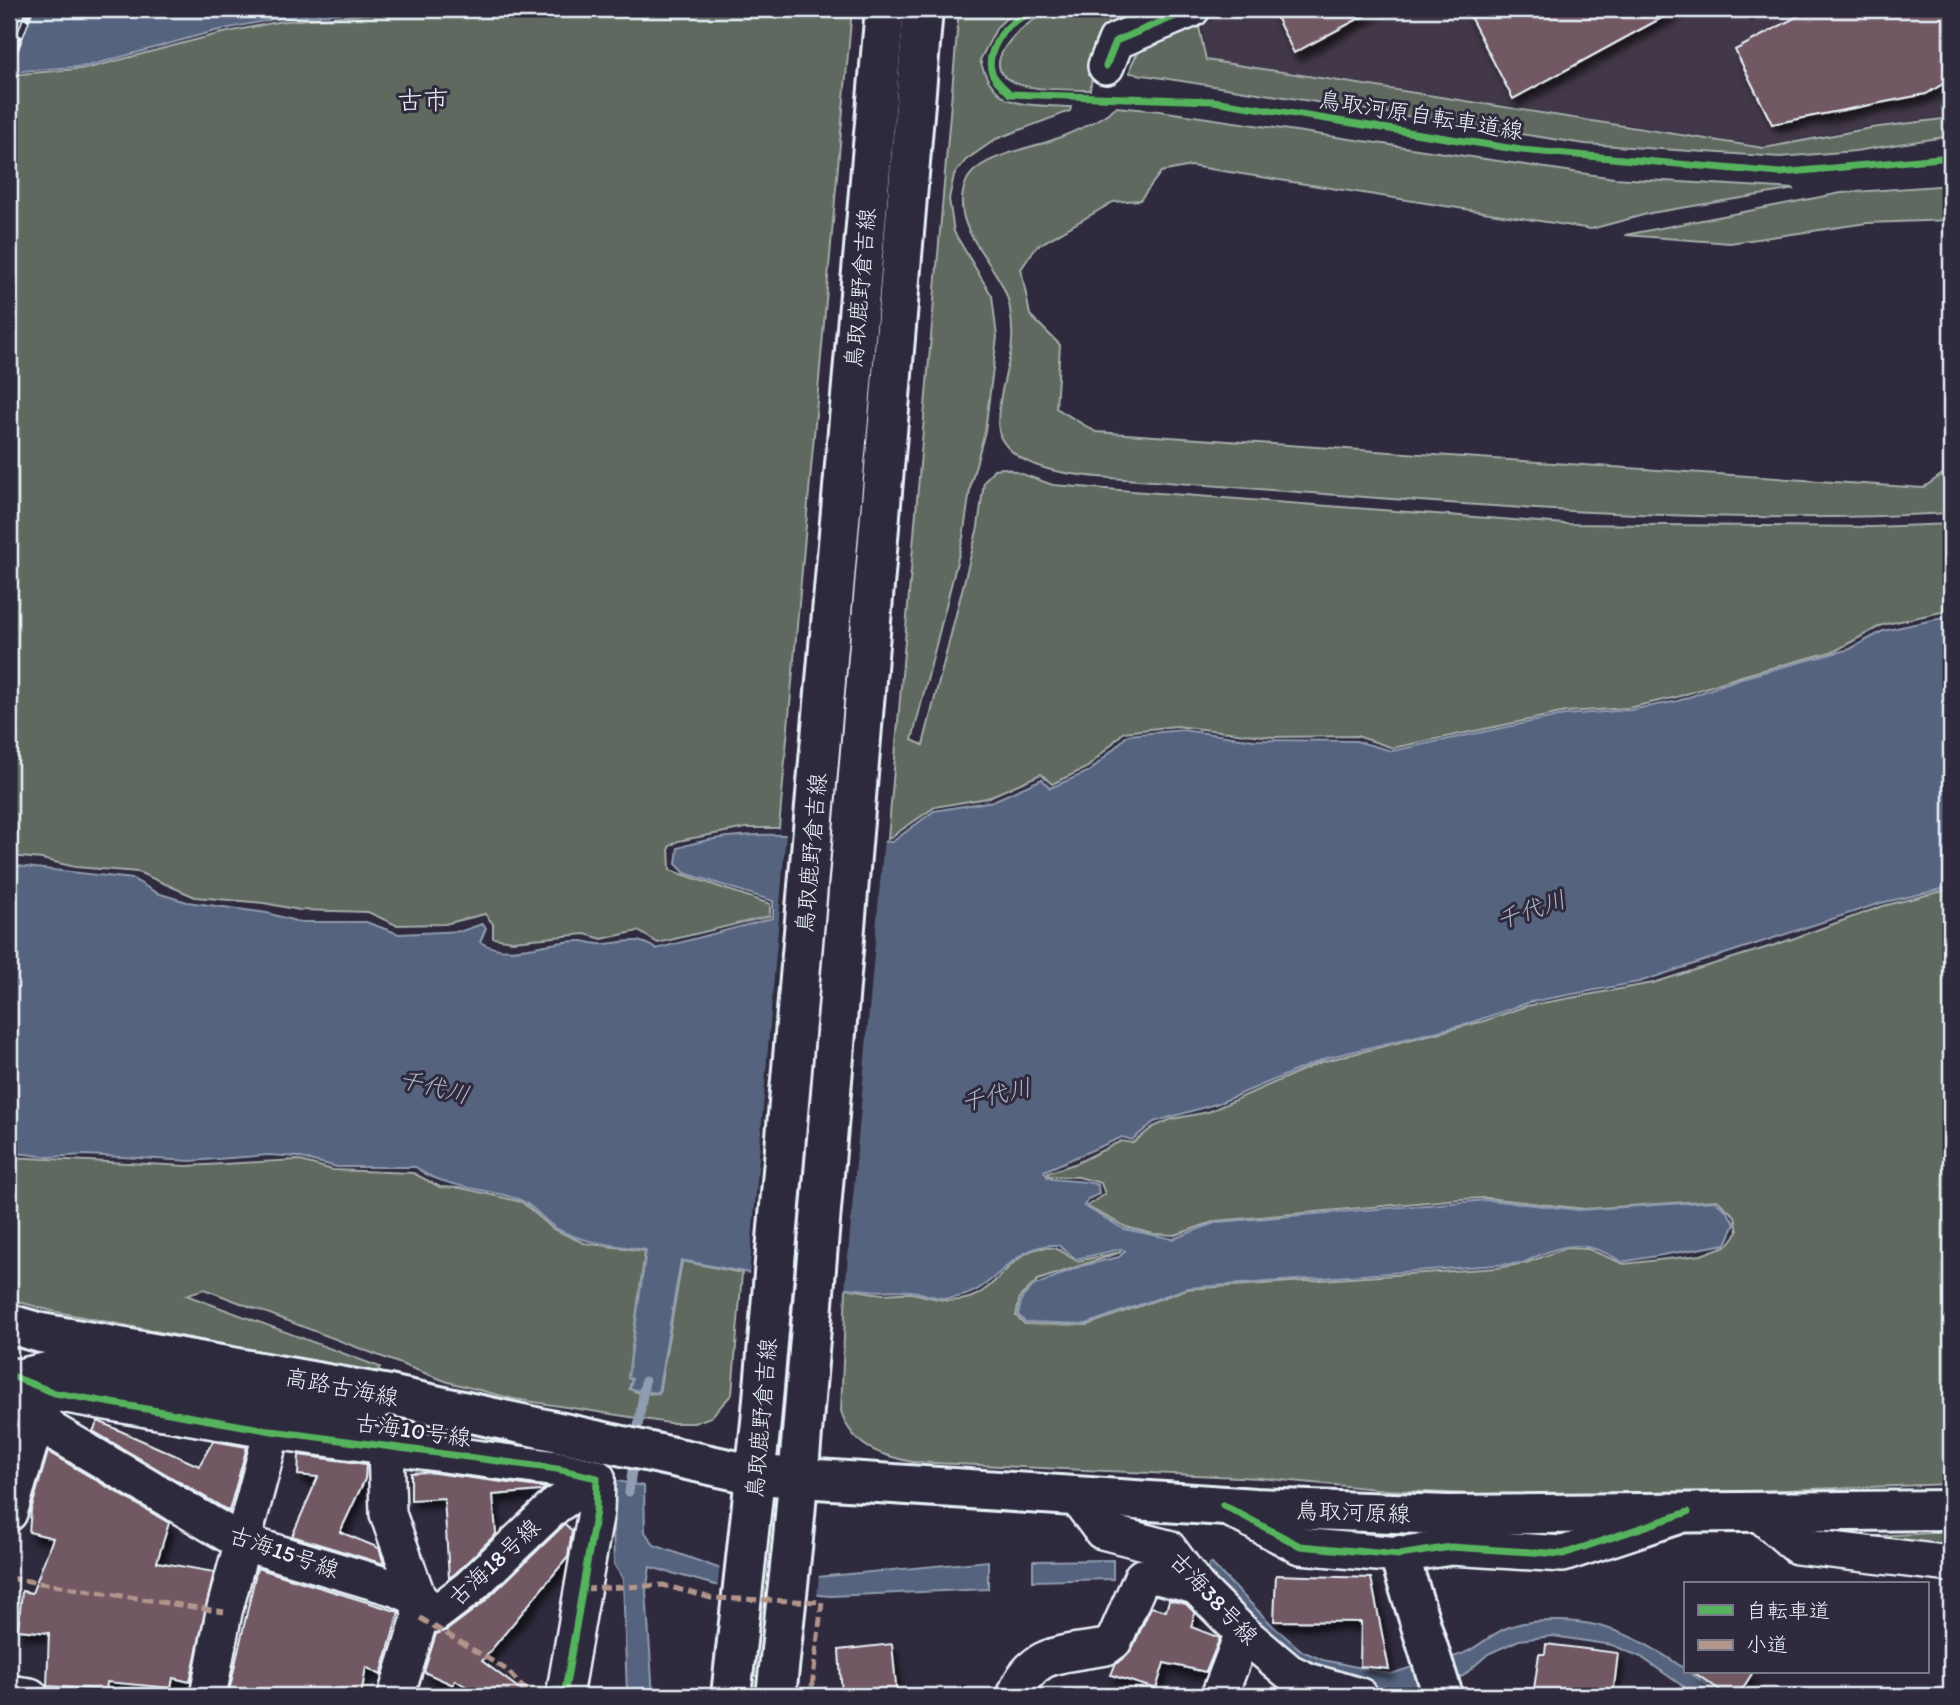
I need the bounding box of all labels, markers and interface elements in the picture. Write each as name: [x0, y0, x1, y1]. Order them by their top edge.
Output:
district label: 古市: [397, 84, 449, 116]
street label: 鳥取河原自転車道線: [1317, 85, 1525, 145]
street label: 鳥取鹿野倉吉線: [839, 207, 881, 369]
street label: 鳥取鹿野倉吉線: [790, 772, 832, 934]
water label: 千代川: [1492, 884, 1570, 935]
water label: 千代川: [396, 1064, 473, 1109]
water label: 千代川: [958, 1072, 1034, 1117]
street label: 鳥取鹿野倉吉線: [740, 1337, 782, 1499]
street label: 高路古海線: [283, 1362, 401, 1412]
street label: 古海10号線: [353, 1408, 473, 1452]
street label: 鳥取河原線: [1295, 1496, 1411, 1528]
street label: 古海18号線: [442, 1512, 546, 1612]
street label: 古海15号線: [225, 1520, 343, 1584]
street label: 古海38号線: [1164, 1546, 1264, 1650]
legend: [1684, 1582, 1928, 1674]
text: 自転車道: [1746, 1598, 1830, 1623]
text: 小道: [1746, 1632, 1788, 1657]

